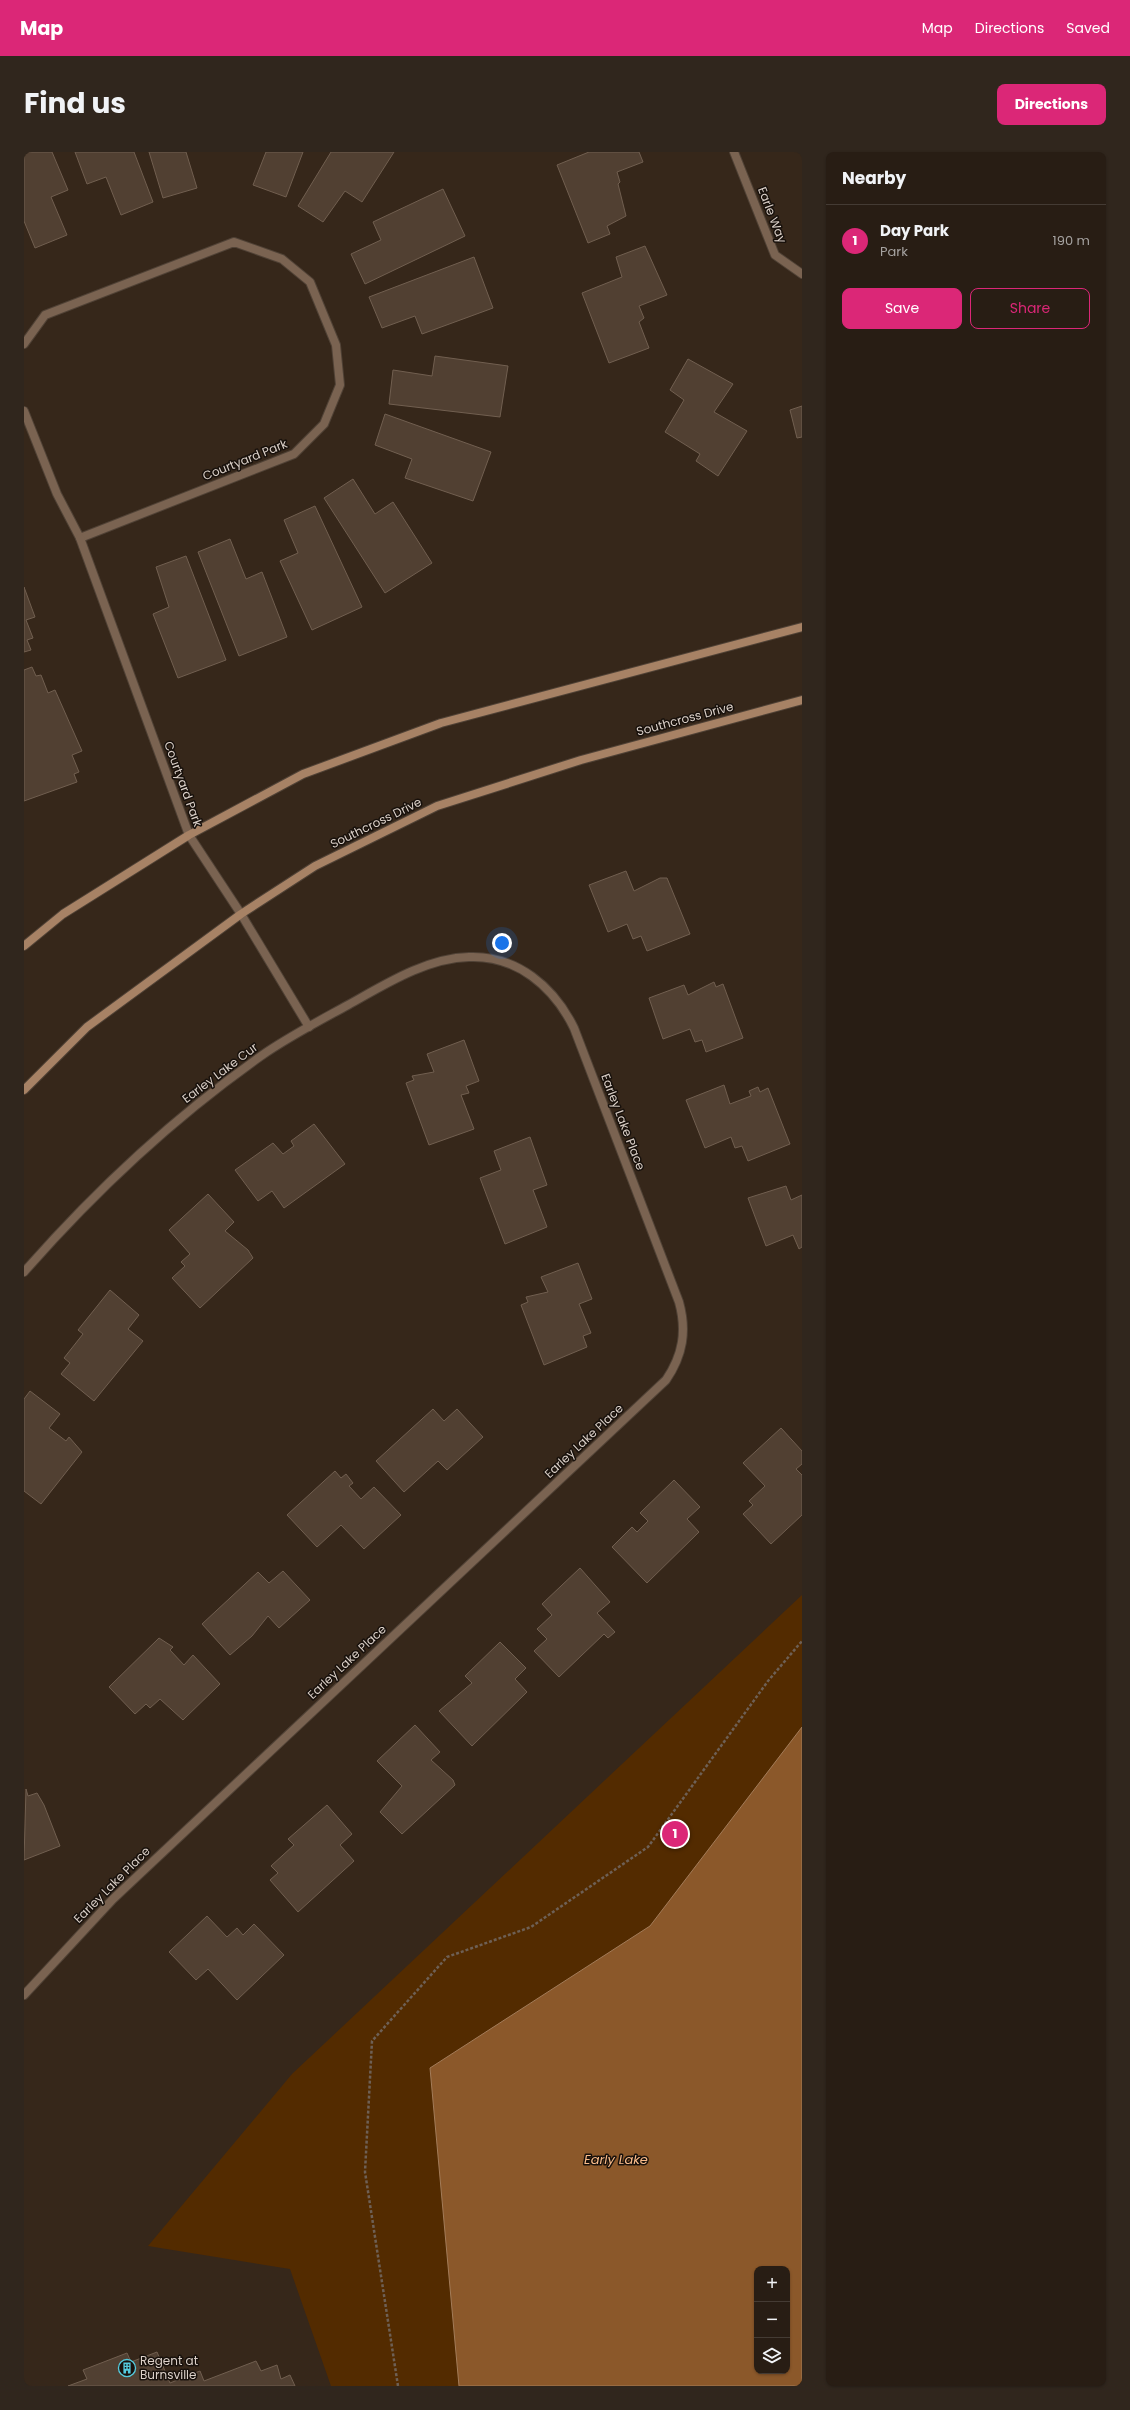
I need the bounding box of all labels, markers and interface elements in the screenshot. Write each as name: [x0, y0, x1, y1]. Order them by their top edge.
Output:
text: Map: [20, 15, 63, 42]
text: Map: [922, 18, 953, 38]
text: Directions: [975, 18, 1044, 38]
text: Saved: [1066, 18, 1110, 38]
text: Find us: [24, 84, 126, 123]
button: Directions: [997, 84, 1106, 125]
text: Nearby: [842, 166, 906, 190]
street label: Earle Way: [754, 184, 791, 246]
text: Day Park: [880, 220, 949, 241]
text: 1: [853, 231, 857, 250]
text: 190 m: [1053, 231, 1090, 250]
text: Park: [880, 242, 908, 261]
button: Save: [842, 288, 962, 329]
button: Share: [970, 288, 1090, 329]
street label: Courtyard Park: [200, 435, 290, 484]
street label: Southcross Drive: [635, 697, 735, 740]
street label: Courtyard Park: [160, 739, 207, 830]
street label: Southcross Drive: [327, 793, 424, 852]
your location: [492, 933, 512, 953]
street label: Earley Lake Cur: [178, 1038, 261, 1107]
street label: Earley Lake Place: [597, 1071, 650, 1172]
street label: Earley Lake Place: [541, 1400, 627, 1482]
street label: Earley Lake Place: [304, 1621, 390, 1703]
pin: 1: [662, 1819, 688, 1849]
street label: Earley Lake Place: [70, 1843, 154, 1927]
water label: Early Lake: [584, 2150, 648, 2169]
map controls: [754, 2266, 790, 2374]
button: +: [754, 2266, 790, 2302]
button: −: [754, 2302, 790, 2338]
button: layers: [754, 2338, 790, 2374]
place label: Regent at Burnsville: [140, 2352, 198, 2383]
building icon: Regent at Burnsville: [117, 2358, 137, 2378]

